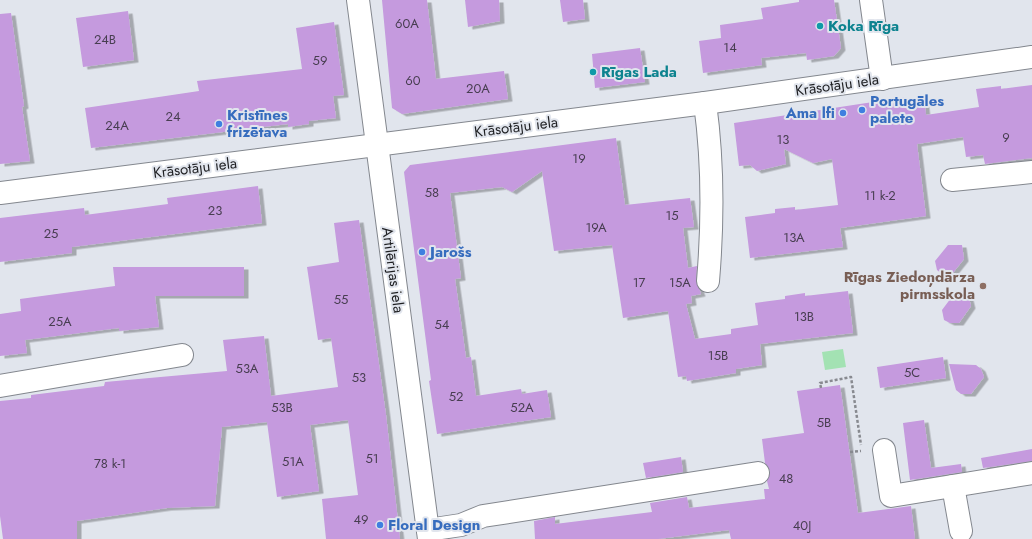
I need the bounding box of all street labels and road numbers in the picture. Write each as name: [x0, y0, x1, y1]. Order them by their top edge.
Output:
street label: Krāsotāju iela: [794, 68, 880, 102]
street label: Krāsotāju iela: [473, 111, 559, 143]
street label: Krāsotāju iela: [152, 152, 238, 184]
street label: Artilērijas iela: [376, 226, 410, 314]

